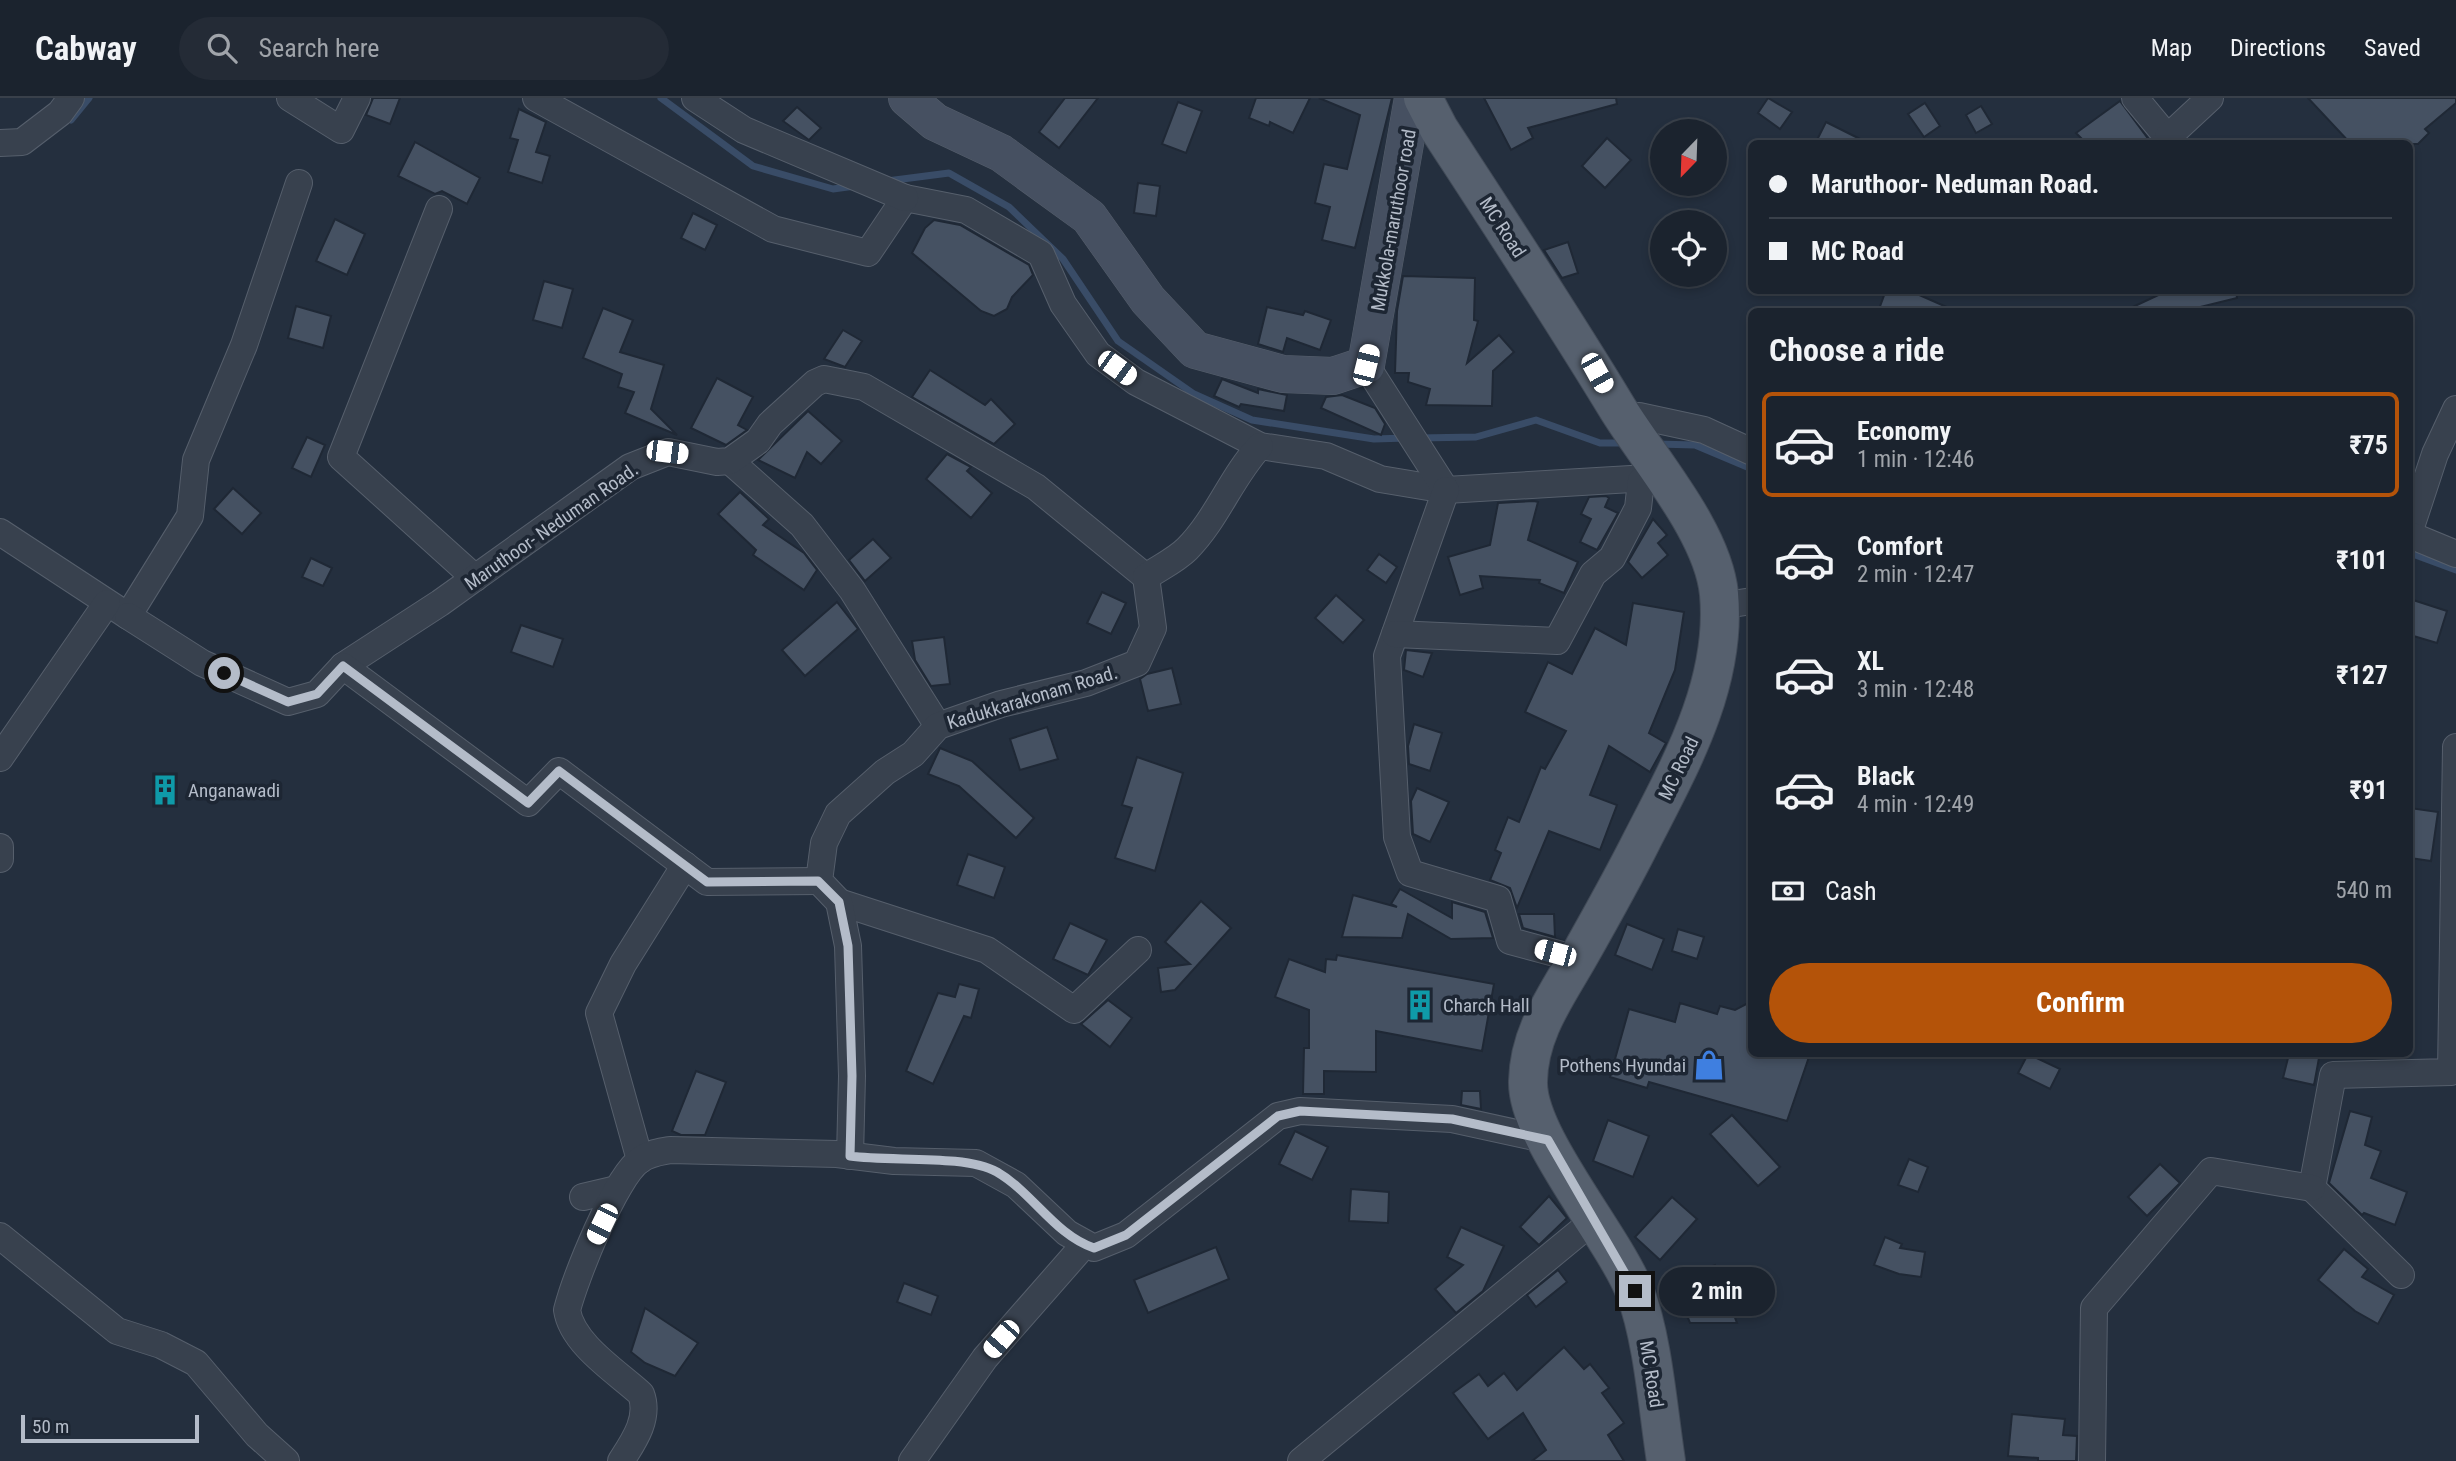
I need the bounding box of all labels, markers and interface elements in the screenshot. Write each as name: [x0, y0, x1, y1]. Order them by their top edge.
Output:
search box: [179, 17, 669, 80]
text: Cabway: [35, 29, 137, 68]
icon: search: [203, 29, 241, 67]
text: Search here: [259, 33, 380, 63]
text: Map: [2151, 34, 2192, 62]
text: Directions: [2230, 34, 2326, 62]
text: Saved: [2364, 34, 2421, 62]
north arrow: [1650, 119, 1727, 196]
map controls: [1650, 119, 1727, 287]
street label: Mukkola-maruthoor road: [1366, 127, 1421, 313]
text: Maruthoor- Neduman Road.: [1811, 169, 2099, 199]
street label: MC Road: [1475, 193, 1531, 262]
button: locate: [1650, 210, 1727, 287]
text: MC Road: [1811, 236, 1904, 266]
text: Choose a ride: [1769, 331, 1944, 369]
car: [1351, 342, 1382, 388]
car: [1094, 347, 1141, 389]
car: [1578, 350, 1617, 396]
icon: car: [1773, 413, 1836, 476]
text: Economy: [1857, 416, 1951, 446]
text: ₹75: [2349, 430, 2388, 460]
car: [645, 439, 690, 465]
text: 1 min · 12:46: [1857, 446, 1974, 473]
street label: Maruthoor- Neduman Road.: [460, 458, 642, 595]
icon: car: [1773, 528, 1836, 591]
text: Comfort: [1857, 531, 1943, 561]
text: ₹101: [2336, 545, 2388, 575]
text: 2 min · 12:47: [1857, 561, 1974, 588]
icon: car: [1773, 643, 1836, 706]
text: XL: [1857, 646, 1884, 676]
route start: [208, 657, 240, 689]
text: ₹127: [2336, 660, 2388, 690]
street label: Kadukkarakonam Road.: [944, 661, 1120, 734]
text: 3 min · 12:48: [1857, 676, 1974, 703]
street label: MC Road: [1653, 733, 1704, 804]
icon: car: [1773, 758, 1836, 821]
text: Black: [1857, 761, 1915, 791]
building icon: Anganawadi: [148, 773, 182, 807]
text: ₹91: [2349, 775, 2388, 805]
place label: Anganawadi: [188, 779, 280, 802]
text: 4 min · 12:49: [1857, 791, 1974, 818]
icon: cash: [1769, 872, 1807, 910]
text: Cash: [1825, 876, 1877, 906]
text: 540 m: [2335, 877, 2392, 904]
car: [1532, 937, 1579, 969]
button: Confirm: [1769, 963, 2392, 1043]
building icon: Charch Hall: [1403, 988, 1437, 1022]
place label: Charch Hall: [1443, 994, 1530, 1017]
shop icon: Pothens Hyundai: [1692, 1048, 1726, 1082]
place label: Pothens Hyundai: [1559, 1054, 1686, 1077]
car: [584, 1201, 621, 1247]
callout: 2 min: [1660, 1266, 1775, 1316]
route end: [1619, 1275, 1651, 1307]
text: 2 min: [1691, 1278, 1743, 1305]
car: [980, 1316, 1023, 1362]
street label: MC Road: [1635, 1339, 1668, 1409]
scale bar: [21, 1412, 200, 1444]
text: 50 m: [32, 1415, 69, 1438]

